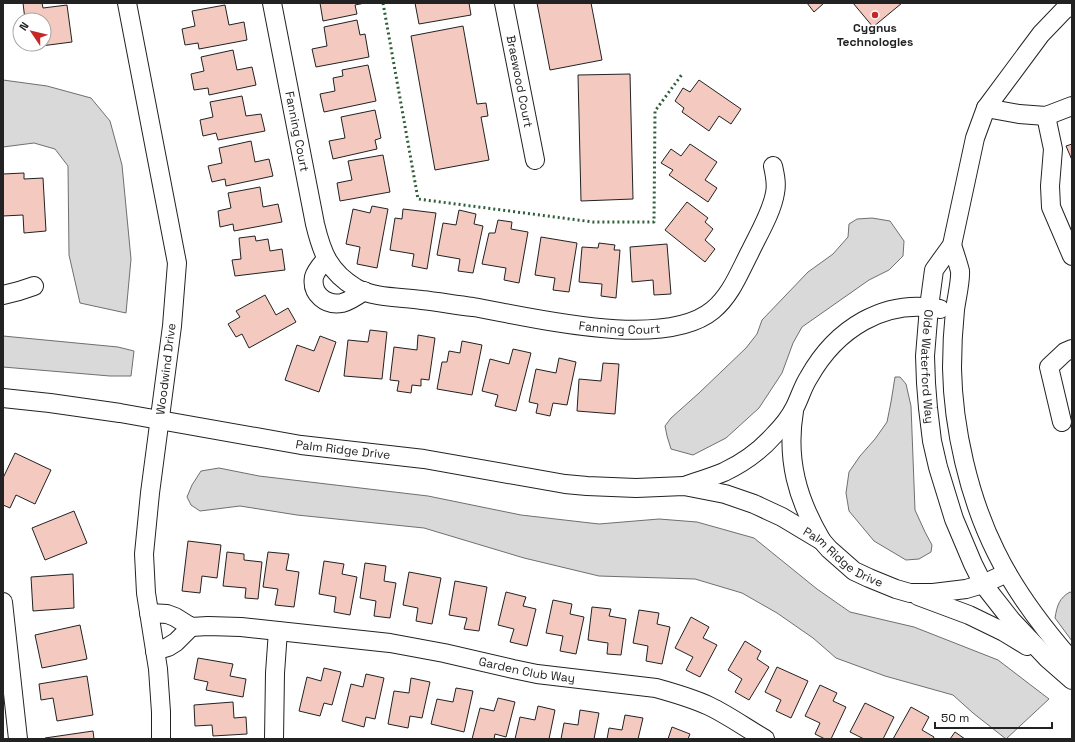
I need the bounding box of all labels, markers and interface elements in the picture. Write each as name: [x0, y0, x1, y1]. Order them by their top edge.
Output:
marker: Cygnus Technologies: [870, 10, 880, 20]
north arrow: [12, 12, 52, 52]
text: N: [16, 19, 32, 33]
place label: Cygnus Technologies: [837, 20, 913, 50]
street label: Braewood Court: [503, 34, 536, 129]
street label: Fanning Court: [281, 90, 313, 173]
street label: Olde Waterford Way: [917, 309, 938, 425]
street label: Fanning Court: [578, 318, 661, 338]
street label: Woodwind Drive: [152, 322, 180, 416]
street label: Palm Ridge Drive: [294, 436, 391, 463]
street label: Palm Ridge Drive: [800, 524, 885, 591]
street label: Garden Club Way: [477, 653, 576, 686]
scale bar: [935, 704, 1052, 730]
text: 50 m: [941, 710, 969, 726]

